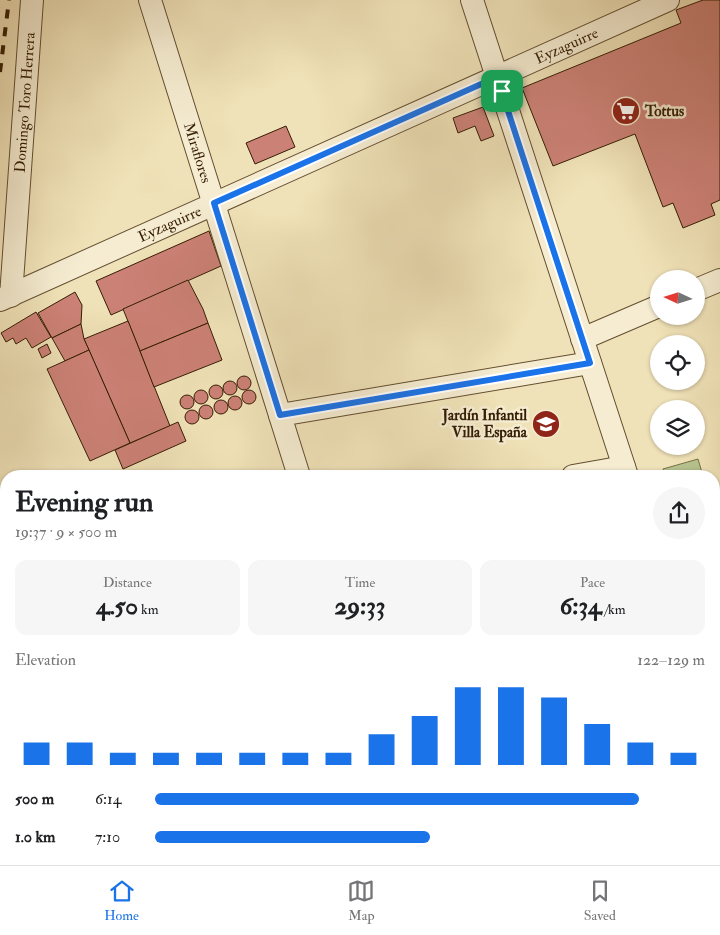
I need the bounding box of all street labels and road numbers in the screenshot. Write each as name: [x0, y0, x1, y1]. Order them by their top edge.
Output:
street label: Eyzaguirre: [532, 24, 601, 69]
street label: Domingo Toro Herrera: [11, 31, 40, 173]
street label: Miraflores: [179, 120, 216, 185]
street label: Eyzaguirre: [135, 202, 204, 247]

